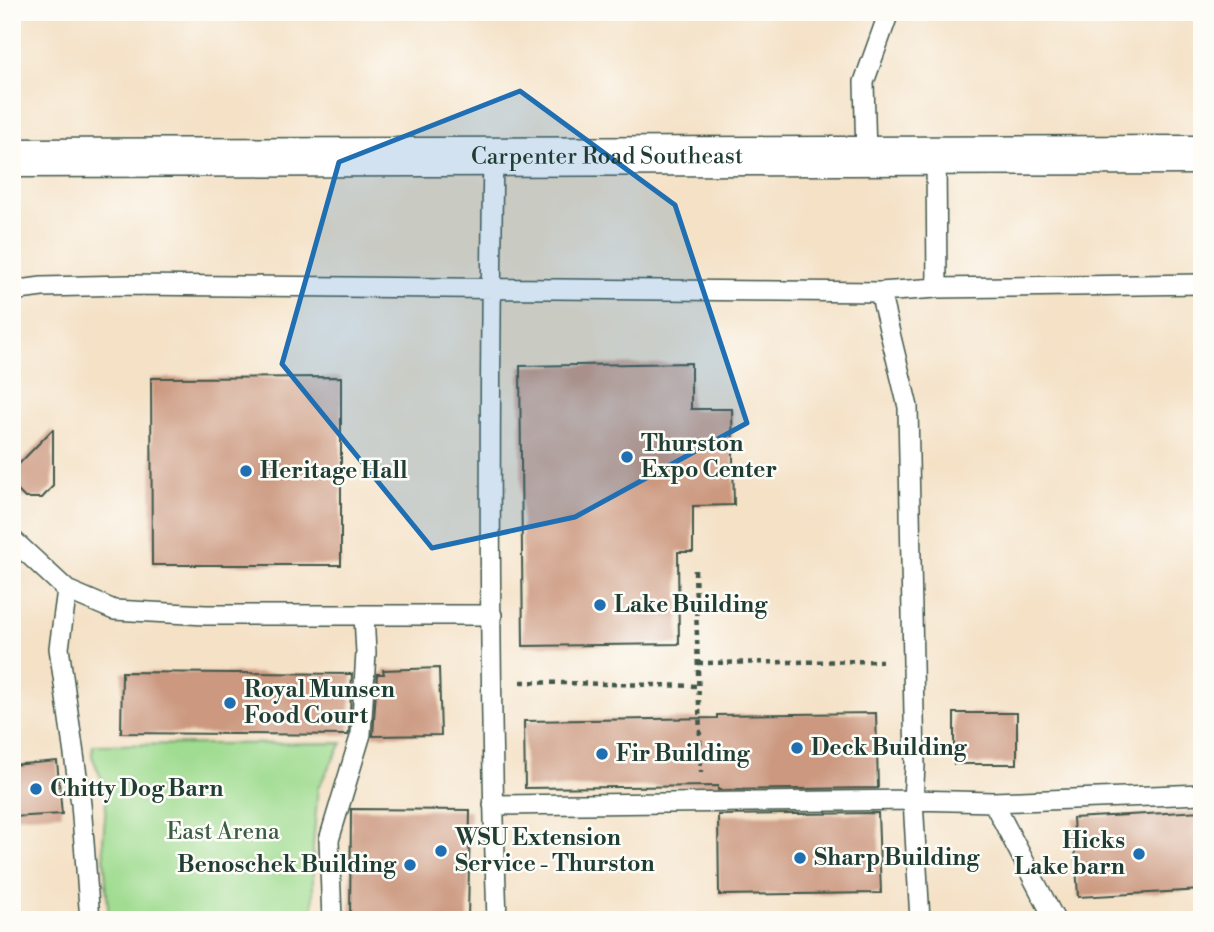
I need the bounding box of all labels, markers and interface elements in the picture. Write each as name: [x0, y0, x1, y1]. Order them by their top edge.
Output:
street label: Carpenter Road Southeast: [471, 142, 743, 171]
place label: Thurston Expo Center: [641, 430, 777, 484]
marker: Thurston Expo Center: [619, 449, 635, 465]
place label: Heritage Hall: [260, 457, 408, 485]
marker: Heritage Hall: [238, 463, 254, 479]
place label: Lake Building: [614, 591, 768, 619]
marker: Lake Building: [592, 597, 608, 613]
place label: Royal Munsen Food Court: [244, 676, 395, 730]
marker: Royal Munsen Food Court: [222, 695, 238, 711]
place label: Deck Building: [811, 734, 968, 762]
place label: Fir Building: [616, 740, 750, 768]
marker: Deck Building: [789, 740, 805, 756]
marker: Fir Building: [594, 746, 610, 762]
place label: Chitty Dog Barn: [50, 775, 223, 803]
marker: Chitty Dog Barn: [28, 781, 44, 797]
park label: East Arena: [166, 818, 280, 846]
place label: WSU Extension Service - Thurston: [454, 824, 655, 878]
place label: Hicks Lake barn: [1014, 827, 1125, 881]
marker: WSU Extension Service - Thurston: [433, 843, 449, 859]
place label: Sharp Building: [814, 844, 980, 872]
marker: Hicks Lake barn: [1131, 846, 1147, 862]
marker: Sharp Building: [792, 850, 808, 866]
place label: Benoschek Building: [177, 851, 397, 879]
marker: Benoschek Building: [402, 857, 418, 873]

